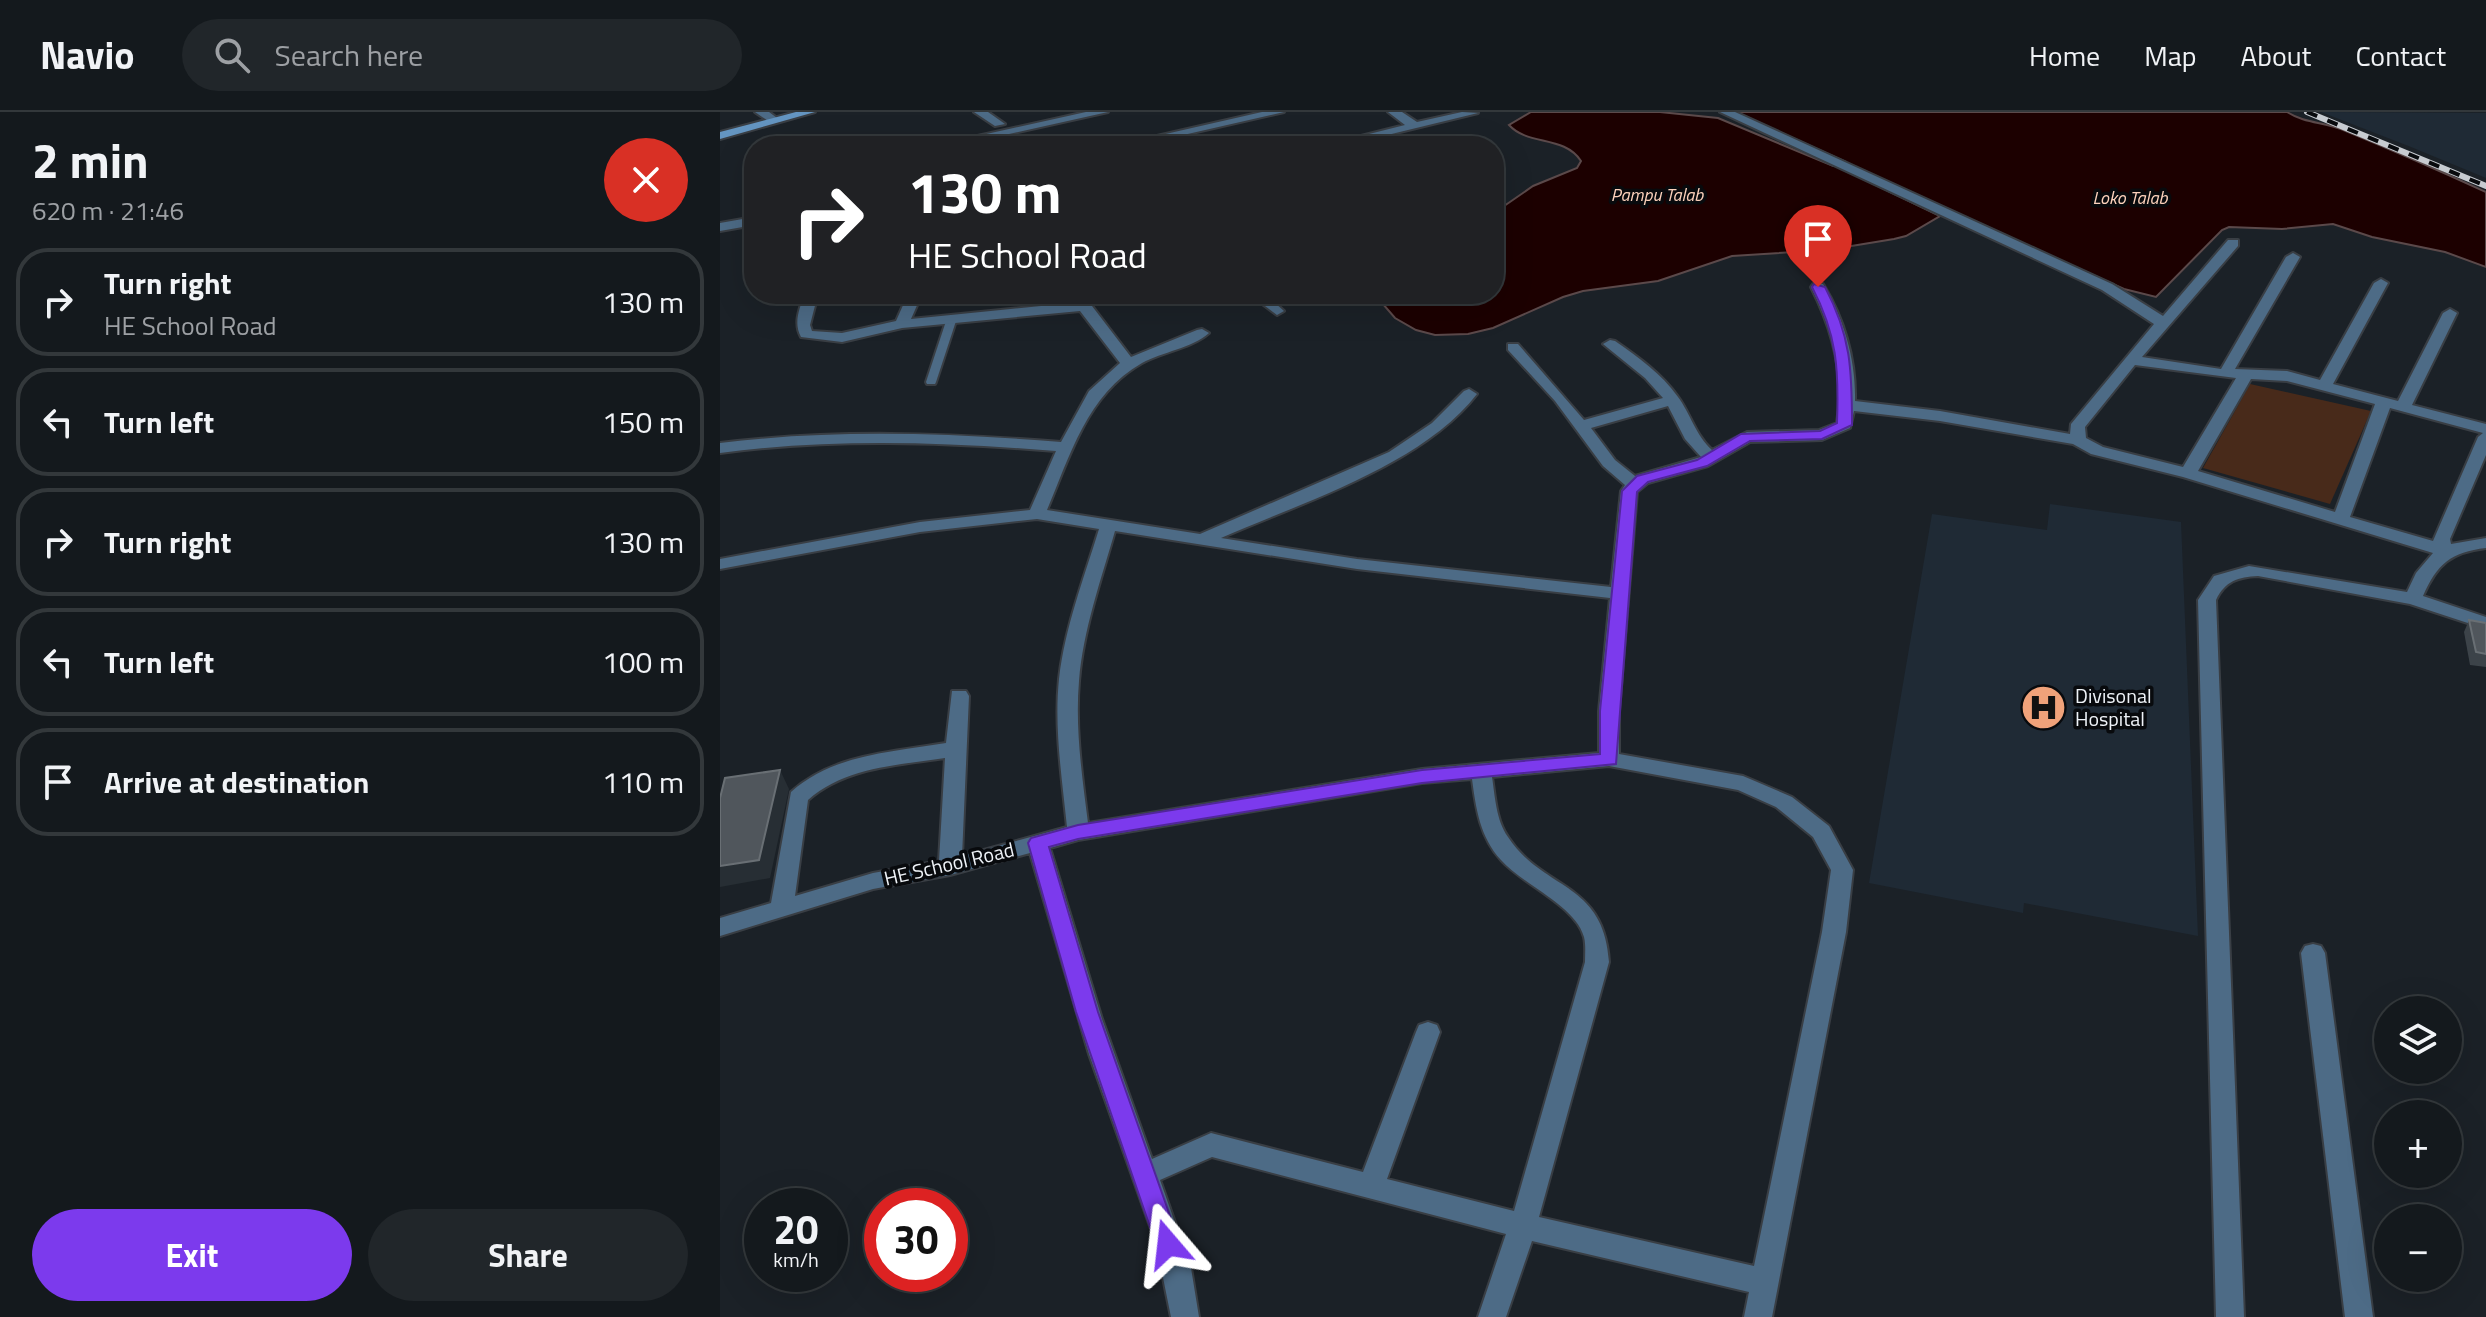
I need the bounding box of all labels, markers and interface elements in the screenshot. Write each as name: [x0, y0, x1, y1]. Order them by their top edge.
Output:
search box: [182, 19, 742, 91]
text: Navio: [40, 26, 134, 84]
text: Search here: [274, 32, 423, 78]
icon: search: [210, 33, 254, 77]
text: Home: [2029, 34, 2100, 77]
text: Map: [2144, 34, 2197, 77]
text: About: [2241, 34, 2311, 77]
text: Contact: [2355, 34, 2446, 77]
text: 2 min: [32, 124, 149, 197]
button: close: [604, 138, 688, 222]
text: 130 m: [908, 150, 1061, 235]
icon: right: [776, 168, 880, 272]
water label: Pampu Talab: [1611, 181, 1704, 208]
water label: Loko Talab: [2093, 184, 2168, 211]
text: 620 m · 21:46: [32, 191, 184, 230]
pin: [1784, 205, 1852, 287]
icon: arrive: [1796, 217, 1840, 261]
text: HE School Road: [908, 227, 1147, 282]
text: Turn right: [104, 260, 232, 306]
text: 130 m: [602, 279, 684, 325]
icon: right: [36, 280, 80, 324]
text: HE School Road: [104, 306, 277, 345]
text: Turn left: [104, 399, 214, 445]
text: 150 m: [602, 399, 684, 445]
icon: left: [36, 400, 80, 444]
text: Turn right: [104, 519, 232, 565]
text: 130 m: [602, 519, 684, 565]
icon: right: [36, 520, 80, 564]
text: Turn left: [104, 639, 214, 685]
text: 100 m: [602, 639, 684, 685]
icon: left: [36, 640, 80, 684]
place label: Divisonal Hospital: [2075, 680, 2152, 734]
hospital icon: Divisonal Hospital: [2020, 683, 2068, 731]
text: Arrive at destination: [104, 759, 369, 805]
text: 110 m: [602, 759, 684, 805]
icon: arrive: [36, 760, 80, 804]
street label: HE School Road: [881, 833, 1017, 894]
map controls: [2374, 996, 2462, 1292]
button: layers: [2374, 996, 2462, 1084]
button: +: [2374, 1100, 2462, 1188]
speed limit sign: 30: [864, 1188, 968, 1292]
text: 20: [774, 1199, 818, 1260]
position arrow: [1126, 1202, 1210, 1286]
button: −: [2374, 1204, 2462, 1292]
button: Exit: [32, 1209, 352, 1301]
button: Share: [368, 1209, 688, 1301]
text: km/h: [773, 1244, 819, 1275]

